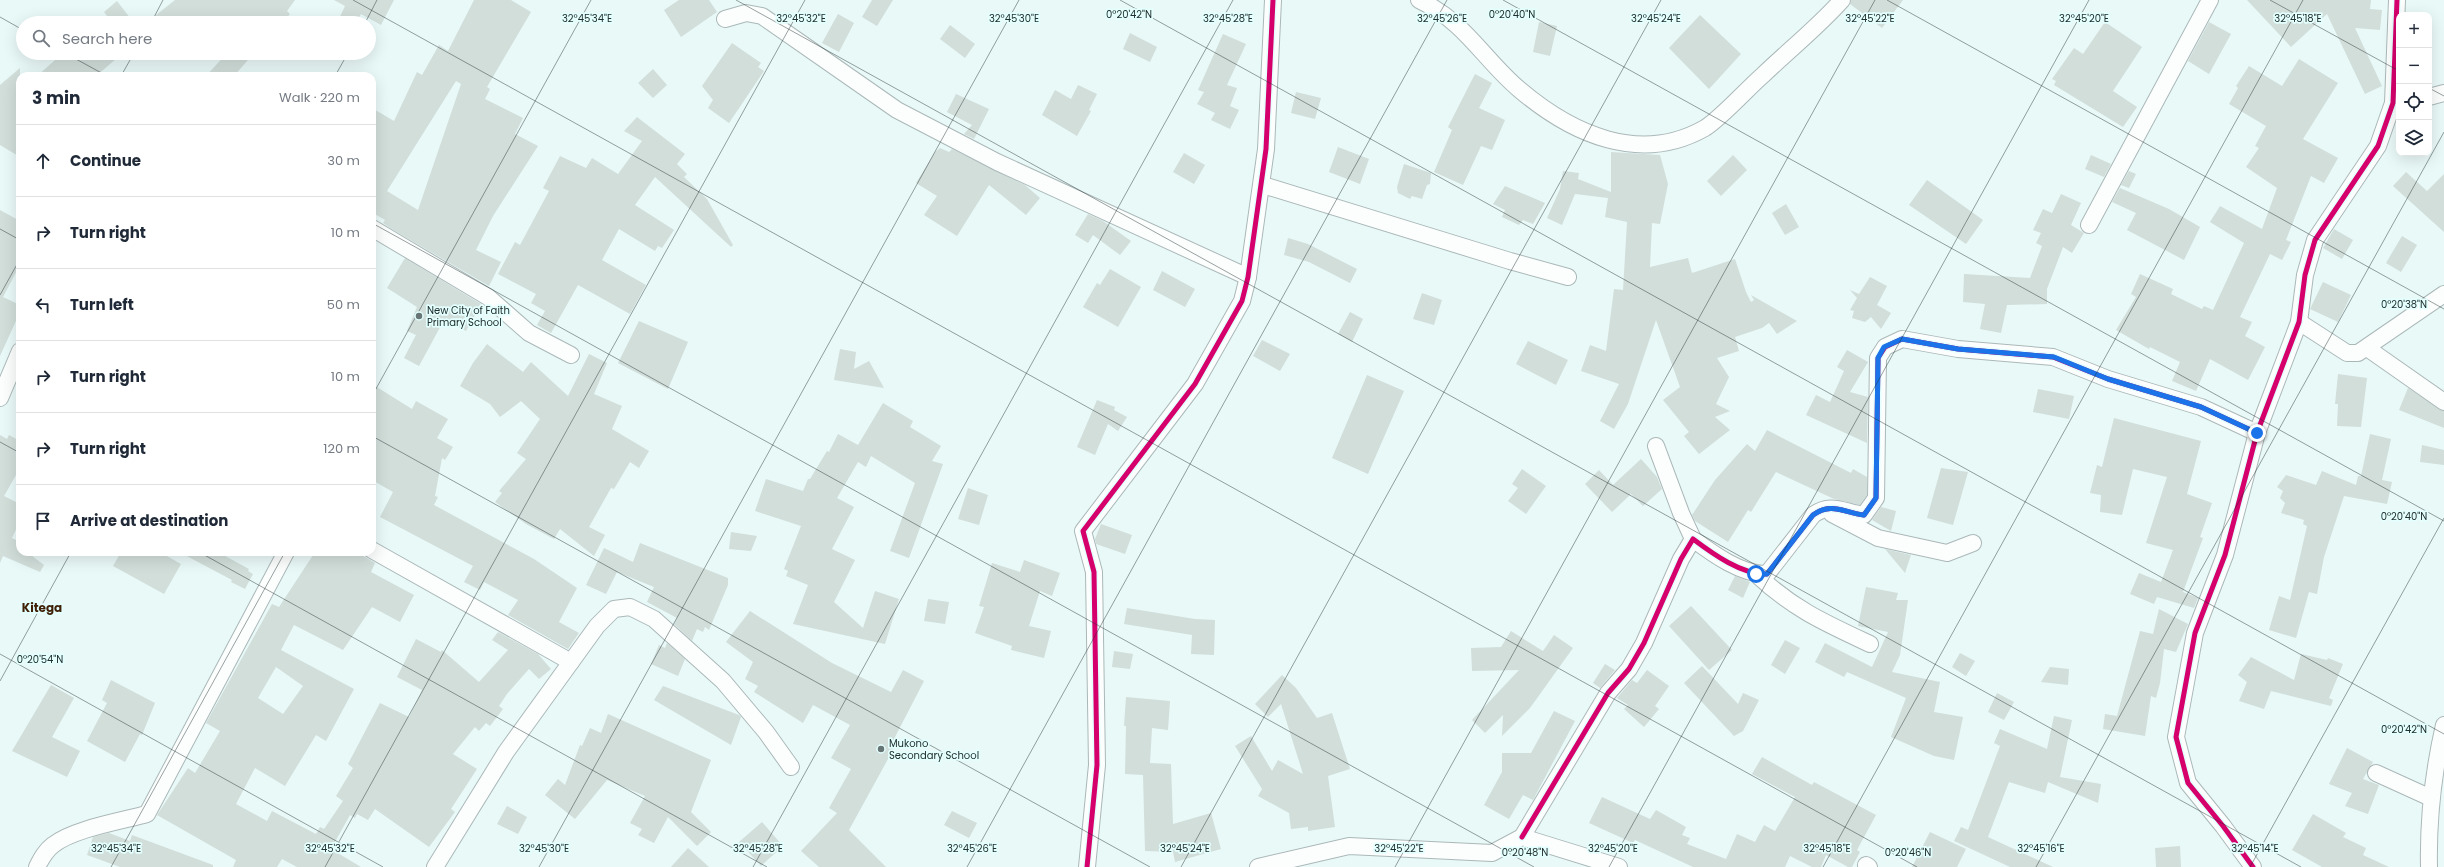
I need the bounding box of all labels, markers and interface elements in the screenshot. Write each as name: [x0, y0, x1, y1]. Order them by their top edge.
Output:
text: 0°20'42"N: [1106, 7, 1152, 22]
text: 0°20'40"N: [1489, 7, 1535, 22]
text: 32°45'34"E: [562, 11, 612, 26]
text: 32°45'32"E: [776, 11, 826, 26]
text: 32°45'30"E: [989, 11, 1039, 26]
text: 32°45'28"E: [1203, 11, 1253, 26]
text: 32°45'26"E: [1417, 11, 1467, 26]
text: 32°45'24"E: [1631, 11, 1681, 26]
text: 32°45'22"E: [1845, 11, 1895, 26]
text: 32°45'20"E: [2059, 11, 2109, 26]
text: 32°45'18"E: [2274, 11, 2322, 26]
map controls: [2396, 12, 2432, 156]
button: +: [2396, 12, 2432, 48]
search box: [16, 16, 376, 60]
icon: search: [30, 27, 52, 49]
text: Search here: [62, 28, 152, 49]
button: −: [2396, 48, 2432, 84]
button: locate: [2396, 84, 2432, 120]
text: 3 min: [32, 86, 80, 110]
text: Walk · 220 m: [279, 88, 360, 107]
button: layers: [2396, 120, 2432, 156]
icon: ahead: [32, 150, 54, 172]
text: Continue: [70, 150, 141, 171]
text: 30 m: [327, 151, 360, 170]
icon: right: [32, 222, 54, 244]
text: Turn right: [70, 222, 146, 243]
text: 10 m: [331, 223, 360, 242]
icon: left: [32, 294, 54, 316]
text: Turn left: [70, 294, 134, 315]
text: 50 m: [327, 295, 360, 314]
text: 0°20'38"N: [2381, 297, 2427, 312]
place label: New City of Faith Primary School: [427, 303, 510, 330]
marker: New City of Faith Primary School: [414, 311, 424, 321]
icon: right: [32, 366, 54, 388]
text: Turn right: [70, 366, 146, 387]
text: 10 m: [331, 367, 360, 386]
route end: [2248, 424, 2266, 442]
icon: right: [32, 438, 54, 460]
text: Turn right: [70, 438, 146, 459]
text: 120 m: [323, 439, 360, 458]
text: 0°20'40"N: [2381, 509, 2427, 524]
icon: arrive: [32, 510, 54, 532]
text: Arrive at destination: [70, 510, 228, 531]
route start: [1747, 565, 1765, 583]
district label: Kitega: [22, 599, 62, 616]
text: 0°20'54"N: [17, 652, 63, 667]
text: 0°20'42"N: [2381, 722, 2427, 737]
place label: Mukono Secondary School: [889, 736, 979, 763]
marker: Mukono Secondary School: [876, 744, 886, 754]
text: 32°45'34"E: [91, 841, 141, 856]
text: 32°45'32"E: [305, 841, 355, 856]
text: 32°45'30"E: [519, 841, 569, 856]
text: 32°45'28"E: [733, 841, 783, 856]
text: 32°45'26"E: [947, 841, 997, 856]
text: 32°45'24"E: [1160, 841, 1210, 856]
text: 32°45'22"E: [1374, 841, 1424, 856]
text: 32°45'20"E: [1588, 841, 1638, 856]
text: 32°45'18"E: [1803, 841, 1851, 856]
text: 32°45'16"E: [2017, 841, 2065, 856]
text: 32°45'14"E: [2231, 841, 2279, 856]
text: 0°20'48"N: [1502, 845, 1548, 860]
text: 0°20'46"N: [1885, 845, 1931, 860]

